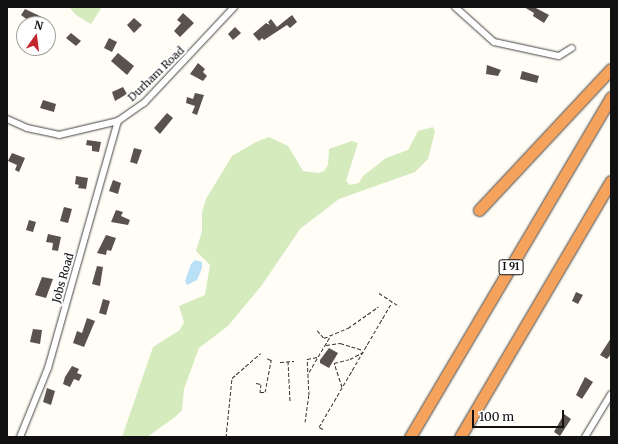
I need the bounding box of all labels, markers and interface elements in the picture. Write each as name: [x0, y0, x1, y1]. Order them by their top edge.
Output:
north arrow: [16, 16, 56, 56]
text: N: [33, 17, 45, 33]
street label: Durham Road: [125, 44, 187, 104]
street label: Jobs Road: [50, 251, 76, 305]
road number: I 91: [498, 259, 524, 275]
scale bar: [474, 402, 566, 428]
text: 100 m: [479, 409, 514, 424]

